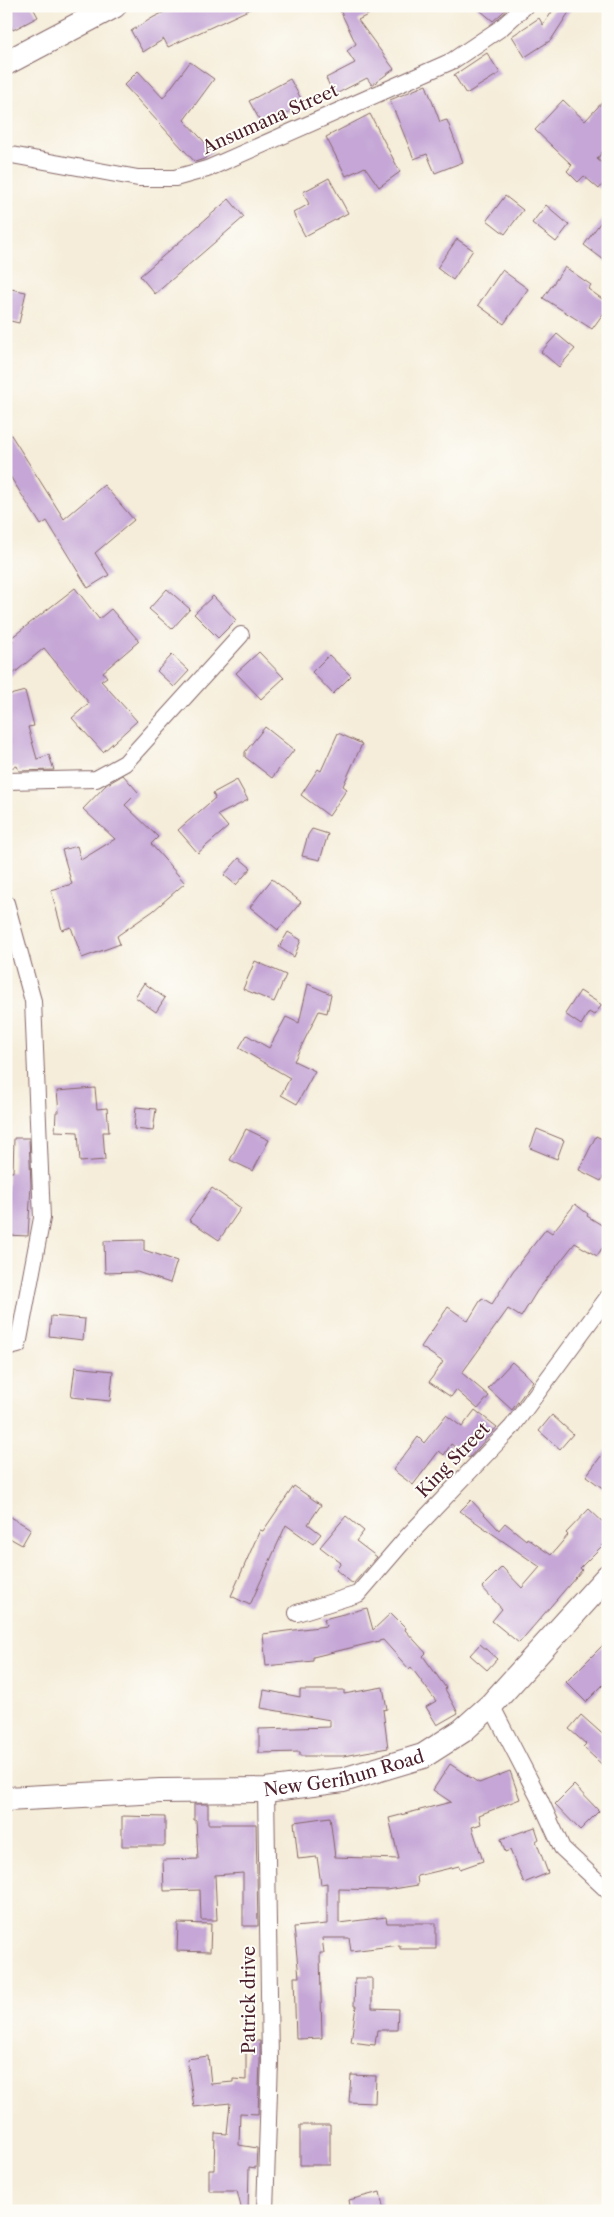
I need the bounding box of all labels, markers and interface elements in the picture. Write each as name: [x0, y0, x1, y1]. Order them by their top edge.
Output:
street label: Ansumana Street: [198, 79, 342, 159]
street label: King Street: [412, 1417, 495, 1502]
street label: New Gerihun Road: [262, 1745, 427, 1801]
street label: Patrick drive: [238, 1946, 260, 2054]

